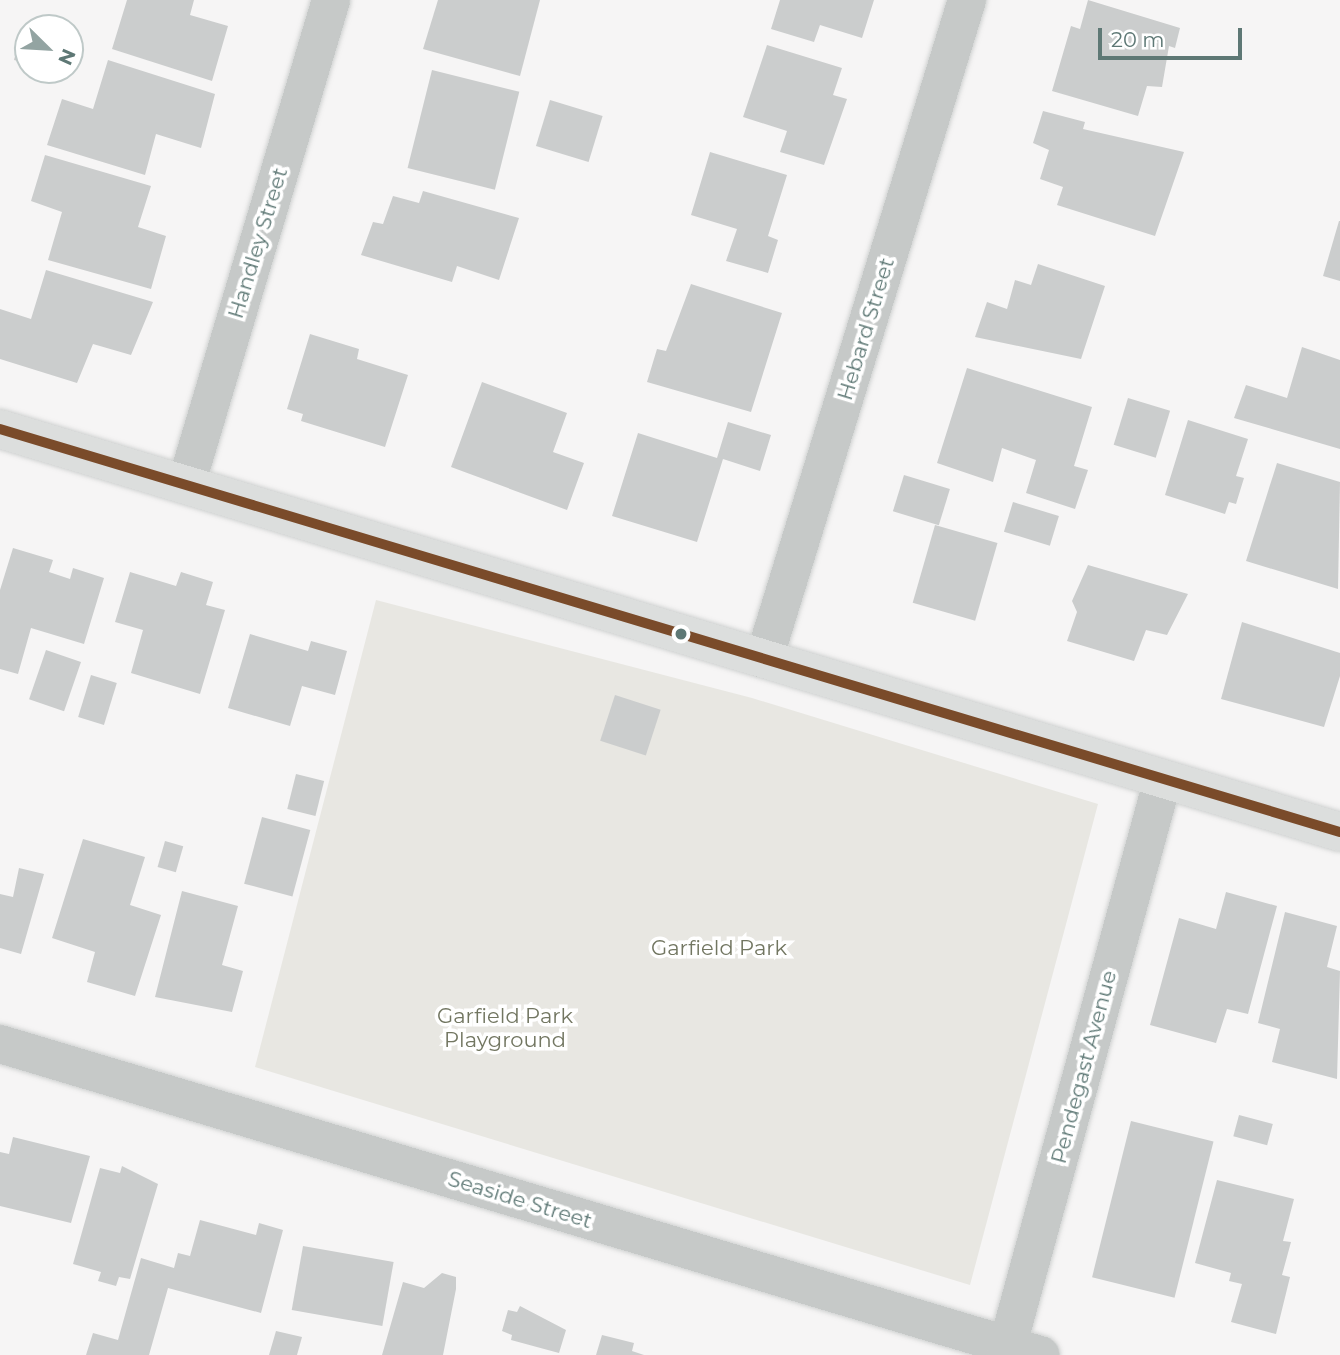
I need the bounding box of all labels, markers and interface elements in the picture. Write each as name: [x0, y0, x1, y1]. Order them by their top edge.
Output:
north arrow: [14, 14, 84, 84]
scale bar: [1102, 14, 1246, 58]
text: 20 m: [1111, 27, 1165, 52]
text: N: [53, 45, 80, 69]
street label: Handley Street: [223, 165, 293, 321]
street label: Hebard Street: [832, 255, 900, 403]
unlabelled marker: [674, 627, 688, 641]
park label: Garfield Park: [651, 935, 787, 961]
street label: Pendegast Avenue: [1046, 968, 1122, 1166]
park label: Garfield Park Playground: [437, 1003, 573, 1053]
street label: Seaside Street: [445, 1166, 595, 1234]

